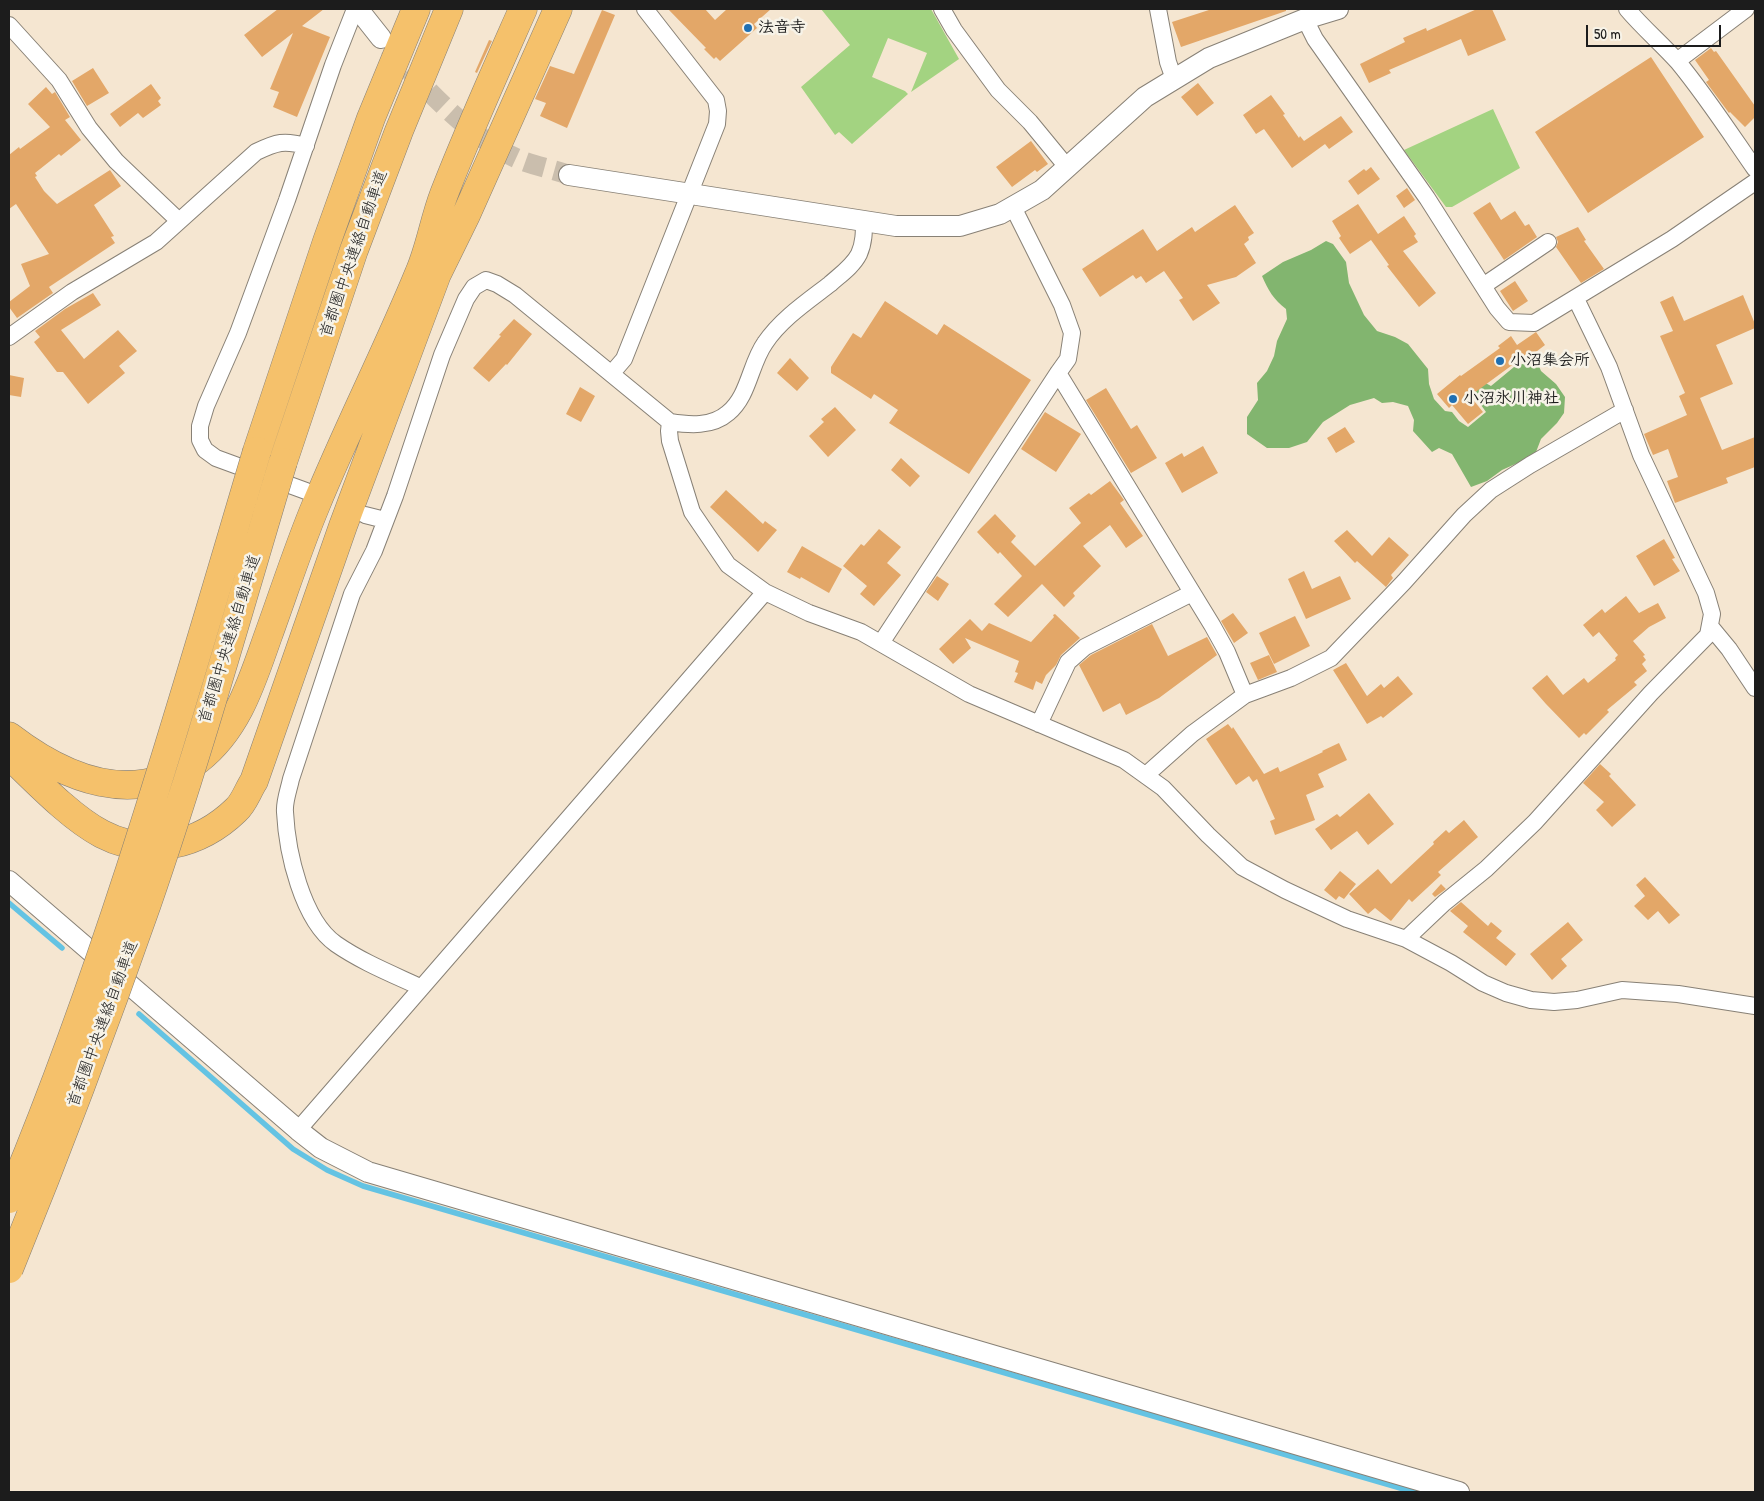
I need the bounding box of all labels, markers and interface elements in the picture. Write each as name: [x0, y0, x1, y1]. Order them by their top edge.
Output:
scale bar: [1589, 15, 1724, 47]
place label: 法音寺: [758, 18, 806, 38]
marker: 法音寺: [742, 22, 754, 34]
text: 50 m: [1594, 23, 1621, 44]
street label: 首都圏中央連絡自動車道: [316, 168, 392, 340]
place label: 小沼集会所: [1510, 351, 1590, 371]
marker: 小沼集会所: [1494, 355, 1506, 367]
place label: 小沼氷川神社: [1463, 389, 1559, 409]
marker: 小沼氷川神社: [1447, 393, 1459, 405]
street label: 首都圏中央連絡自動車道: [195, 552, 265, 726]
street label: 首都圏中央連絡自動車道: [64, 938, 142, 1110]

